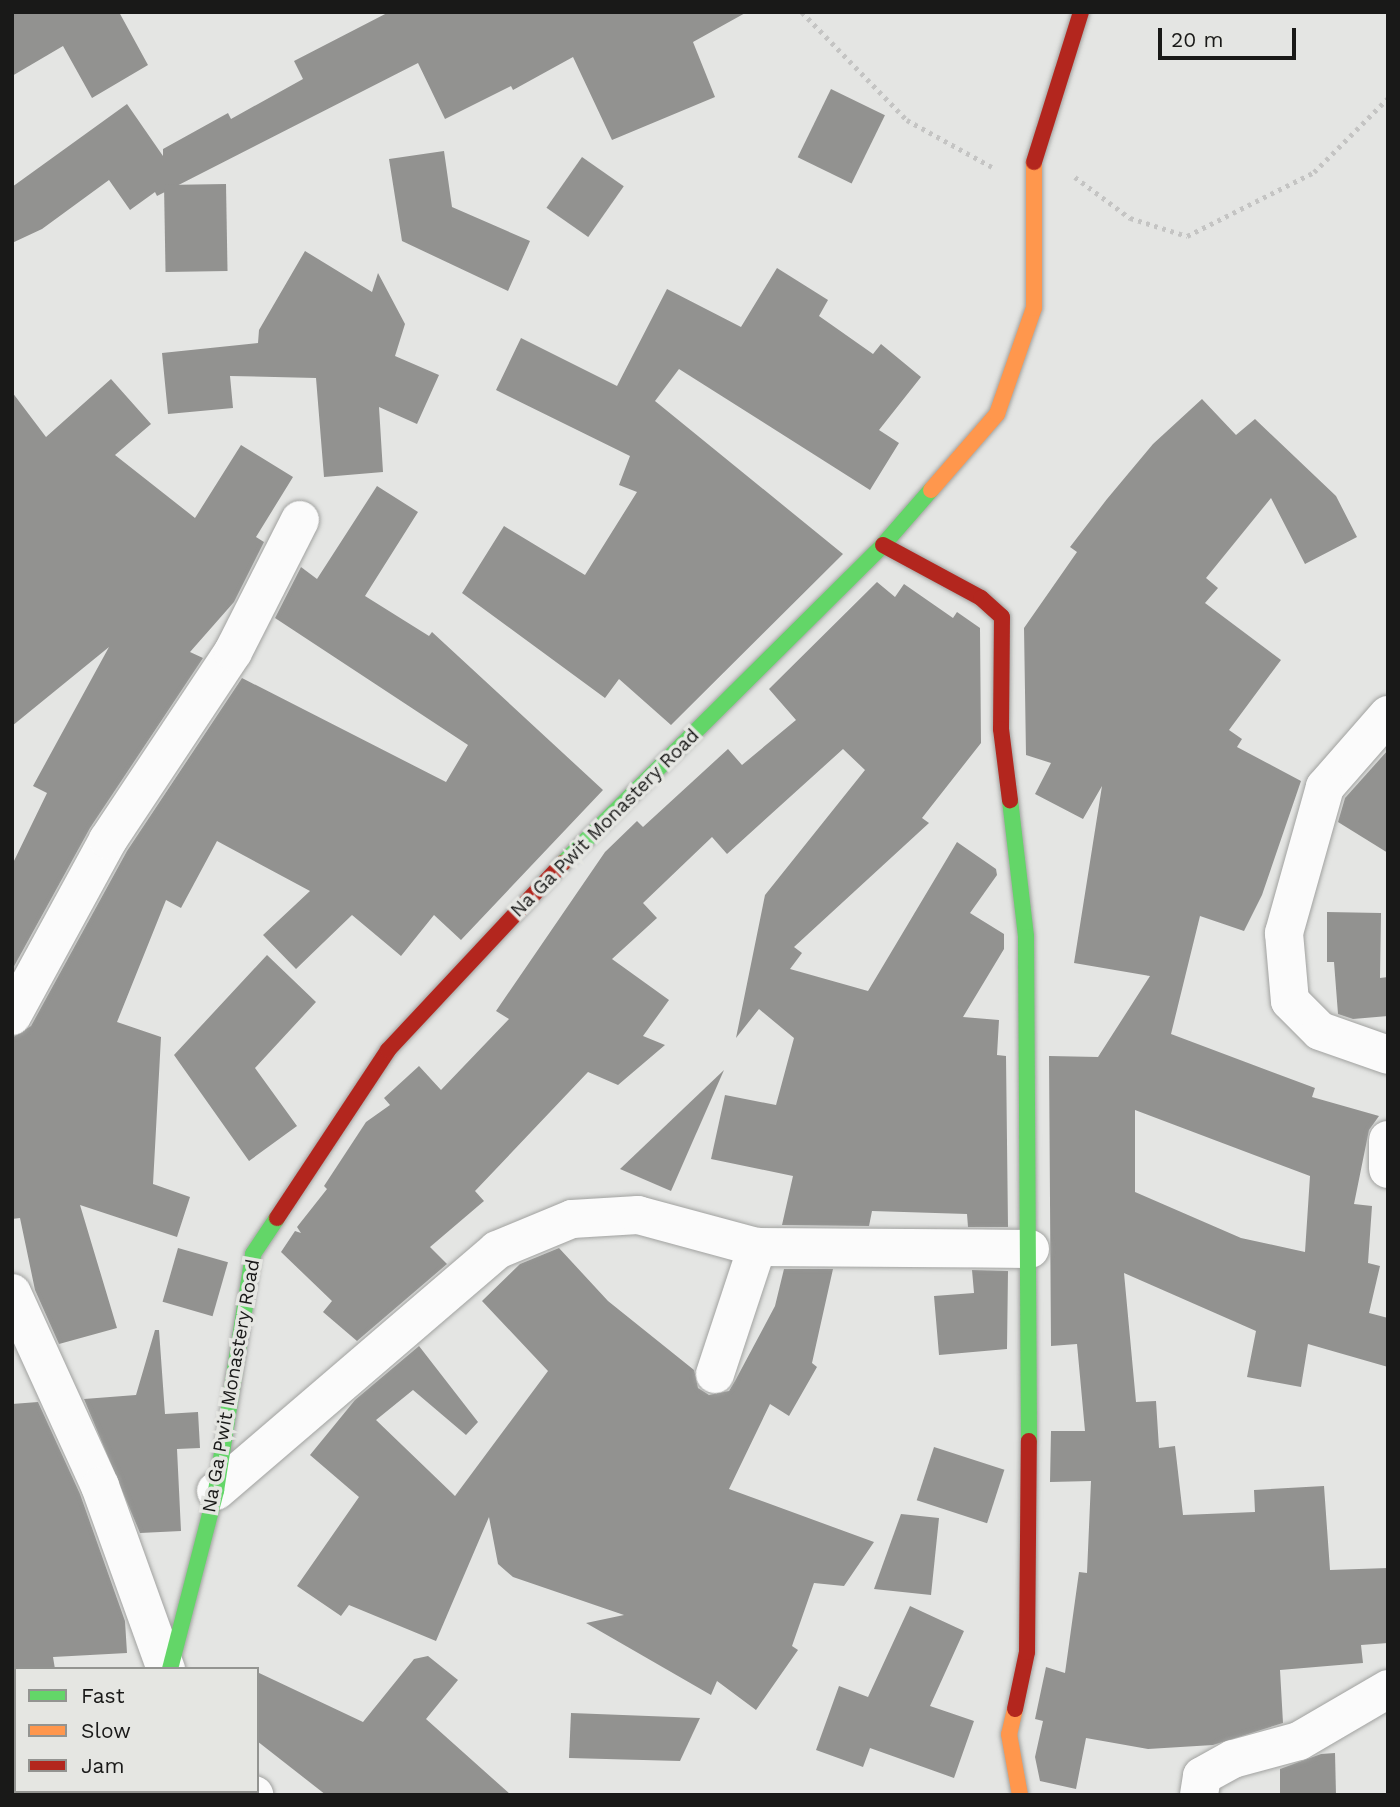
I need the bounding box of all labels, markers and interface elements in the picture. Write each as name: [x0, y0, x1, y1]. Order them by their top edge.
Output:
scale bar: [1162, 14, 1300, 58]
text: 20 m: [1171, 27, 1223, 52]
street label: Na Ga Pwit Monastery Road: [506, 724, 704, 922]
street label: Na Ga Pwit Monastery Road: [197, 1257, 265, 1515]
legend: [14, 1667, 259, 1793]
text: Fast: [81, 1683, 125, 1708]
text: Slow: [81, 1718, 131, 1743]
text: Jam: [81, 1753, 124, 1778]

